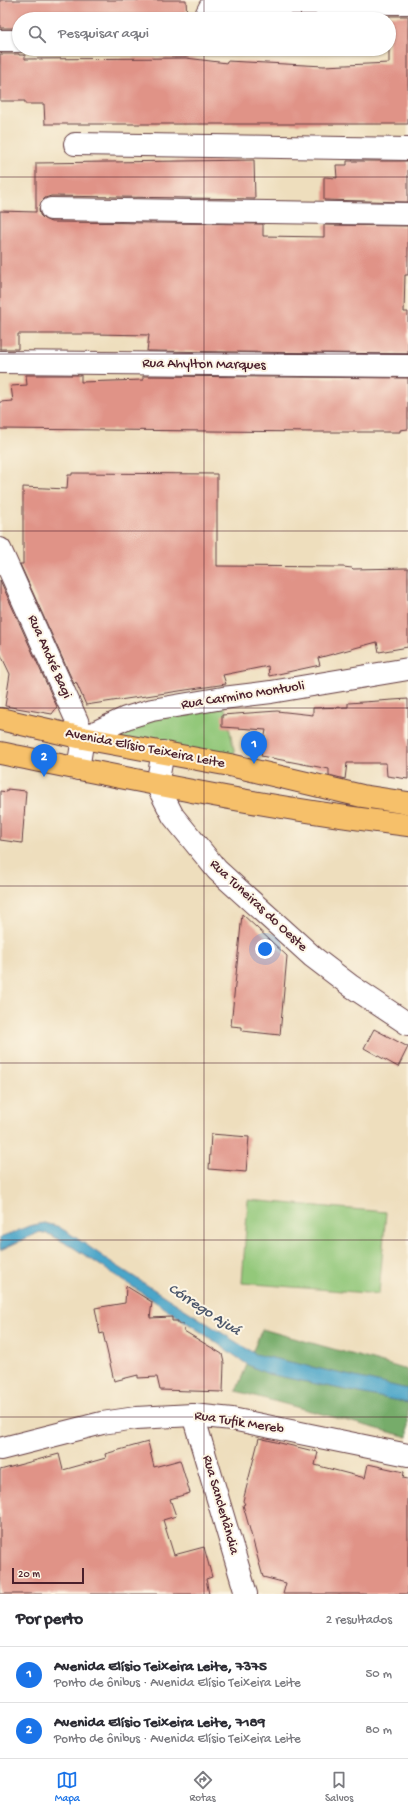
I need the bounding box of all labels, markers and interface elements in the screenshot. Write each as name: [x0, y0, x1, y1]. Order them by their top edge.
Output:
search box: [12, 12, 396, 56]
icon: search: [26, 23, 48, 45]
text: Pesquisar aqui: [58, 25, 149, 43]
street label: Rua Ahylton Marques: [142, 355, 267, 375]
street label: Rua André Bagi: [23, 613, 75, 701]
street label: Rua Carmino Montuoli: [180, 678, 306, 714]
street label: Avenida Elísio Teixeira Leite: [64, 725, 227, 773]
pin: 1: [241, 731, 267, 764]
pin: 2: [31, 744, 57, 777]
street label: Rua Tuneiras do Oeste: [206, 856, 311, 956]
your location: [255, 939, 275, 959]
water label: Córrego Ajuá: [164, 1280, 245, 1341]
street label: Rua Tufik Mereb: [193, 1408, 286, 1439]
street label: Rua Sanclerlândia: [198, 1453, 243, 1558]
scale bar: [12, 1566, 84, 1585]
text: 20 m: [18, 1569, 40, 1581]
text: Por perto: [16, 1610, 83, 1630]
text: 2 resultados: [326, 1613, 392, 1628]
text: Avenida Elísio Teixeira Leite, 7375: [54, 1658, 267, 1676]
text: 1: [26, 1667, 32, 1682]
text: 50 m: [365, 1667, 392, 1682]
text: Ponto de ônibus · Avenida Elísio Teixeira Leite: [54, 1676, 301, 1691]
text: Avenida Elísio Teixeira Leite, 7189: [54, 1714, 265, 1732]
text: 2: [26, 1723, 32, 1738]
text: 80 m: [365, 1723, 392, 1738]
text: Ponto de ônibus · Avenida Elísio Teixeira Leite: [54, 1732, 301, 1747]
tab: Mapa: [55, 1769, 80, 1805]
tab: Rotas: [189, 1769, 216, 1805]
tab: Salvos: [325, 1769, 353, 1805]

